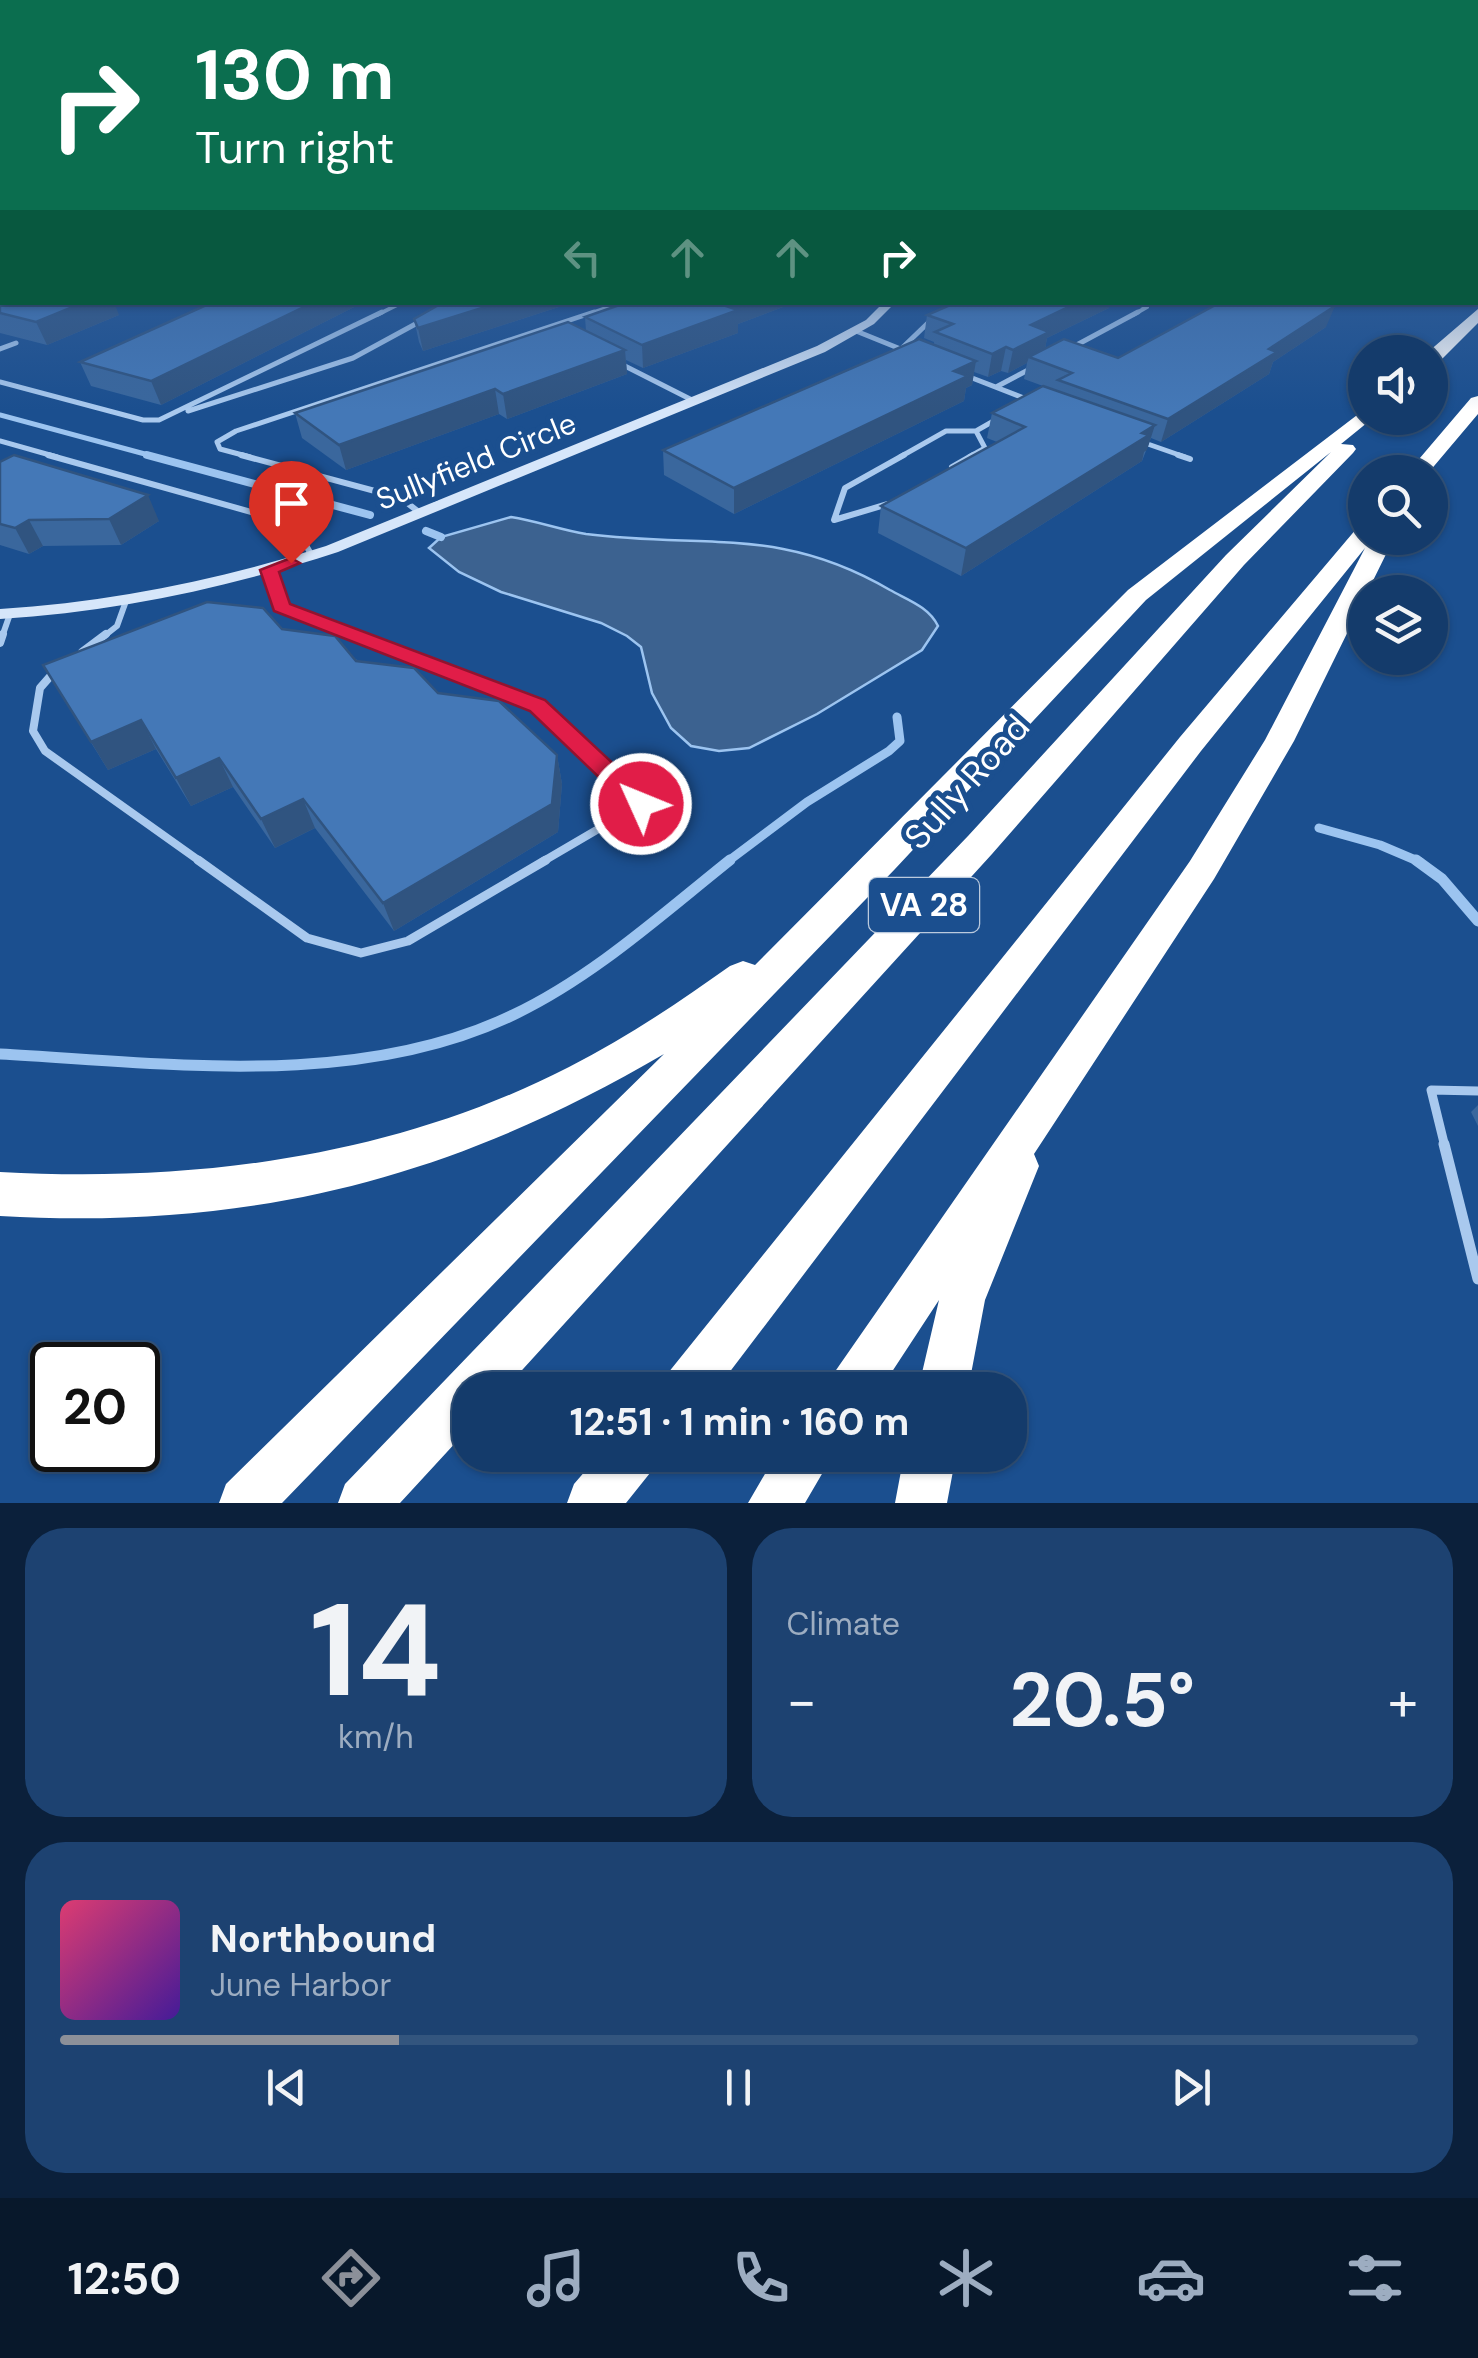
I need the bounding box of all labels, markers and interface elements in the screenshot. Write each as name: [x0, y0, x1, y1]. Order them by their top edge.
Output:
text: 130 m: [195, 30, 394, 121]
icon: right: [30, 40, 160, 170]
text: Turn right: [195, 118, 394, 177]
icon: left: [555, 230, 610, 285]
icon: ahead: [660, 230, 715, 285]
icon: ahead: [765, 230, 820, 285]
icon: right: [870, 230, 925, 285]
map controls: [1348, 335, 1448, 675]
button: sound: [1348, 335, 1448, 435]
street label: Sullyfield Circle: [370, 403, 582, 519]
button: search: [1348, 455, 1448, 555]
pin: [249, 461, 334, 564]
icon: arrive: [264, 476, 319, 531]
button: layers: [1348, 575, 1448, 675]
street label: Sully Road: [894, 705, 1040, 859]
position arrow: [589, 752, 693, 856]
road number: VA 28: [869, 878, 979, 932]
speed limit sign: 20: [30, 1342, 160, 1472]
text: 12:51 · 1 min · 160 m: [570, 1397, 909, 1447]
text: 14: [310, 1566, 442, 1735]
text: Climate: [787, 1603, 900, 1645]
text: 20.5°: [1009, 1652, 1195, 1749]
text: −: [787, 1665, 817, 1737]
text: +: [1388, 1665, 1418, 1737]
text: km/h: [338, 1716, 414, 1758]
text: Northbound: [210, 1914, 436, 1964]
text: June Harbor: [210, 1964, 391, 2006]
icon: previous: [259, 2060, 314, 2115]
icon: pause: [711, 2060, 766, 2115]
icon: next: [1164, 2060, 1219, 2115]
icon: directions: [316, 2243, 386, 2313]
icon: music: [521, 2243, 591, 2313]
icon: phone: [726, 2243, 796, 2313]
icon: climate: [931, 2243, 1001, 2313]
icon: car: [1136, 2243, 1206, 2313]
icon: filters: [1340, 2243, 1410, 2313]
text: 12:50: [67, 2249, 181, 2308]

